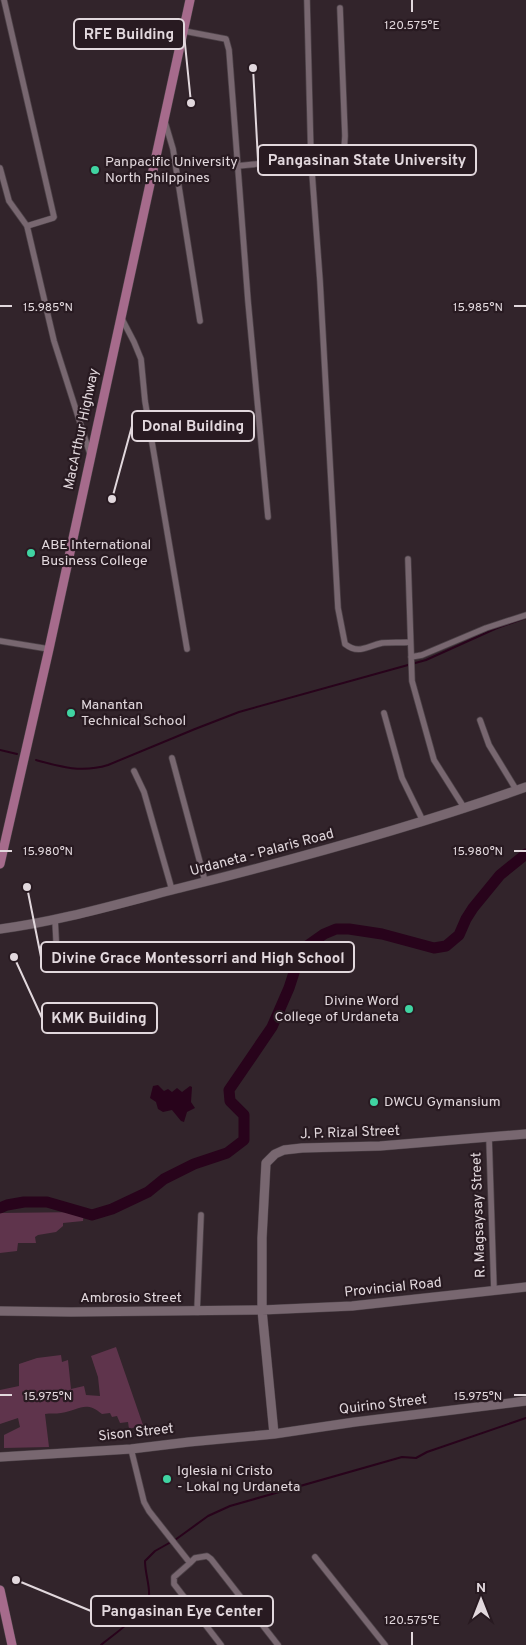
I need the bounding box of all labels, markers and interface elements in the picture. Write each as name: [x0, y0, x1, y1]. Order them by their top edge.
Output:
text: 120.575°E: [384, 18, 440, 34]
callout: RFE Building: [74, 19, 184, 49]
text: RFE Building: [84, 26, 174, 45]
callout: Pangasinan State University: [258, 145, 476, 175]
text: Pangasinan State University: [268, 152, 467, 171]
place label: Panpacific University North Philppines: [105, 154, 238, 187]
marker: Panpacific University North Philppines: [89, 164, 101, 176]
text: 15.985°N: [23, 300, 73, 316]
text: 15.985°N: [453, 300, 503, 316]
street label: MacArthur Highway: [61, 367, 103, 491]
callout: Donal Building: [132, 411, 254, 441]
text: Donal Building: [142, 418, 244, 437]
place label: ABE International Business College: [41, 537, 151, 570]
marker: ABE International Business College: [25, 547, 37, 559]
place label: Manantan Technical School: [81, 697, 186, 730]
marker: Manantan Technical School: [65, 707, 77, 719]
street label: Urdaneta - Palaris Road: [188, 826, 336, 880]
text: 15.980°N: [23, 844, 73, 860]
text: 15.980°N: [453, 844, 503, 860]
callout: Divine Grace Montessorri and High School: [41, 942, 354, 972]
text: Divine Grace Montessorri and High School: [51, 950, 345, 969]
place label: Divine Word College of Urdaneta: [275, 993, 399, 1026]
callout: KMK Building: [42, 1003, 157, 1033]
marker: Divine Word College of Urdaneta: [403, 1003, 415, 1015]
text: KMK Building: [51, 1010, 147, 1029]
place label: DWCU Gymansium: [384, 1094, 501, 1111]
marker: DWCU Gymansium: [368, 1096, 380, 1108]
street label: J. P. Rizal Street: [300, 1123, 400, 1143]
street label: R. Magsaysay Street: [468, 1152, 490, 1278]
street label: Provincial Road: [343, 1274, 443, 1302]
street label: Ambrosio Street: [80, 1290, 182, 1307]
text: 15.975°N: [24, 1389, 72, 1405]
text: 15.975°N: [454, 1389, 502, 1405]
street label: Quirino Street: [338, 1391, 428, 1419]
street label: Sison Street: [97, 1421, 175, 1445]
place label: Iglesia ni Cristo - Lokal ng Urdaneta: [177, 1463, 300, 1496]
marker: Iglesia ni Cristo - Lokal ng Urdaneta: [161, 1473, 173, 1485]
north arrow: [456, 1575, 506, 1625]
text: N: [476, 1580, 486, 1597]
callout: Pangasinan Eye Center: [91, 1596, 273, 1626]
text: Pangasinan Eye Center: [101, 1603, 263, 1622]
text: 120.575°E: [384, 1613, 440, 1629]

